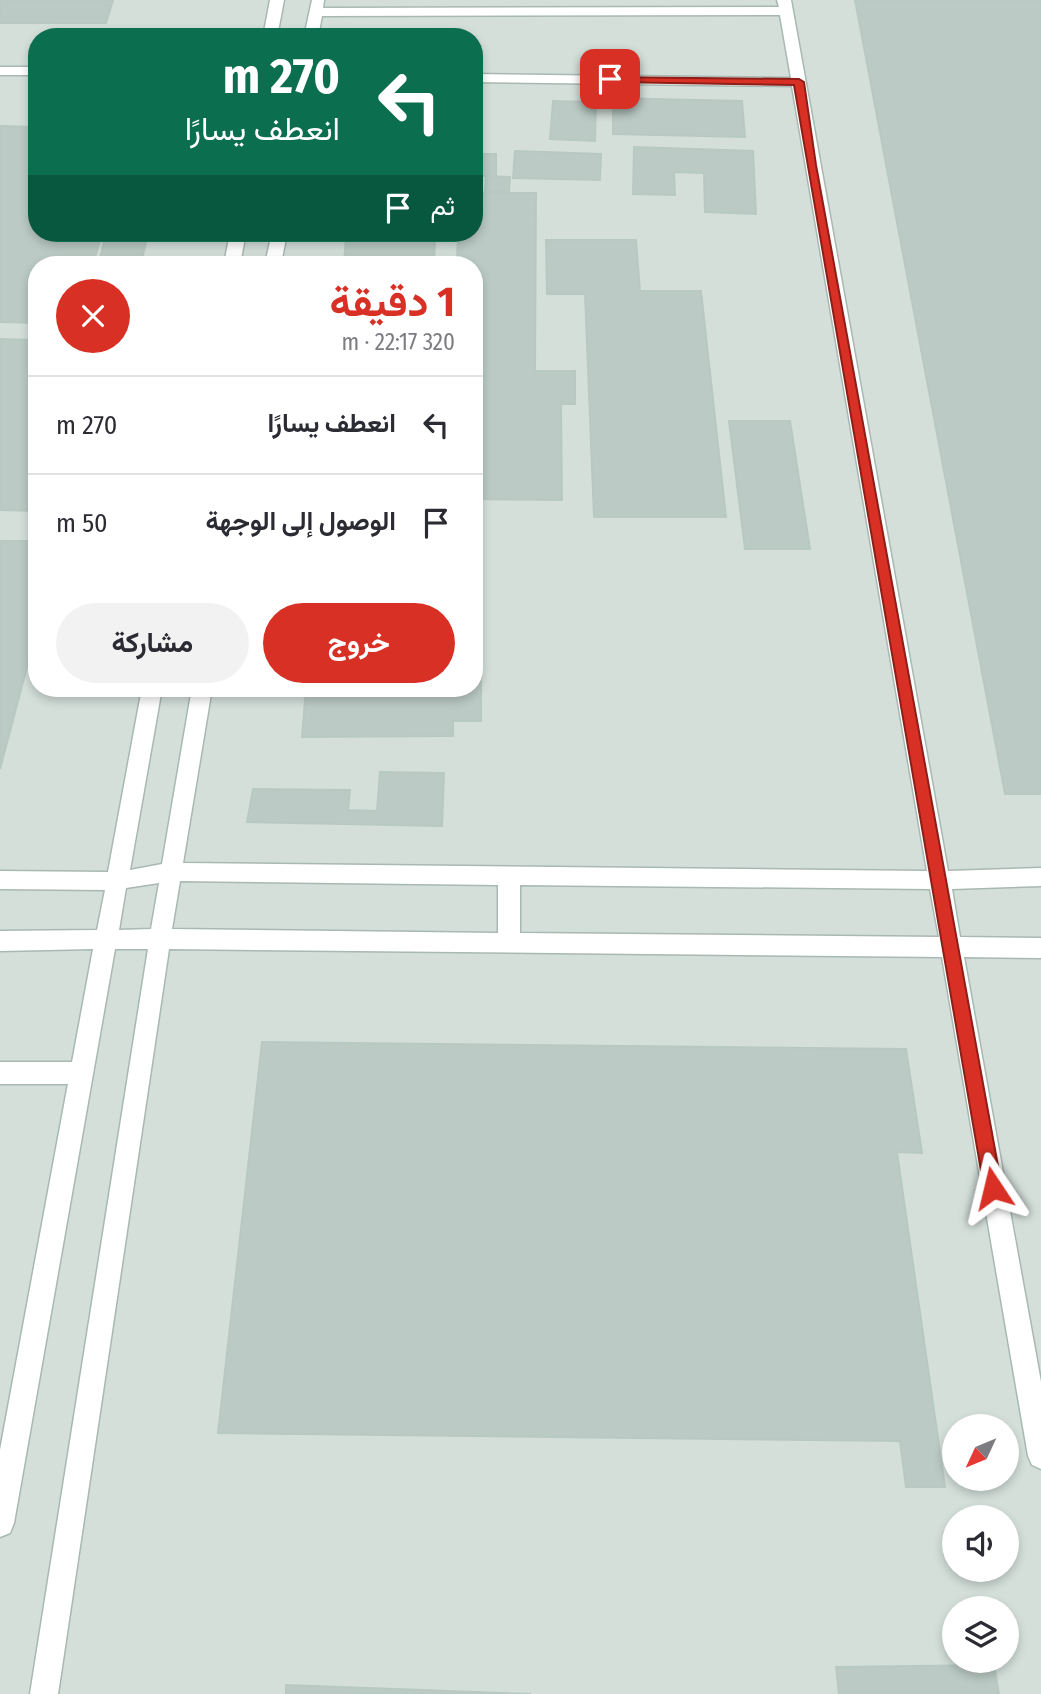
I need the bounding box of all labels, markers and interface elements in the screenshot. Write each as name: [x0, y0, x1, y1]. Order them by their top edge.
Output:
text: 270 m: [223, 47, 340, 106]
pin: [580, 49, 640, 109]
icon: left: [364, 56, 455, 147]
icon: arrive: [591, 60, 629, 98]
text: انعطف يسارًا: [185, 110, 340, 148]
icon: arrive: [379, 189, 417, 227]
text: ثم: [431, 191, 455, 222]
text: 1 دقيقة: [329, 277, 455, 327]
button: close: [56, 279, 130, 353]
text: 320 m · 22:17: [341, 328, 455, 356]
icon: left: [417, 406, 455, 444]
text: انعطف يسارًا: [268, 408, 396, 439]
text: 270 m: [56, 410, 117, 441]
icon: arrive: [417, 504, 455, 542]
text: الوصول إلى الوجهة: [205, 506, 396, 537]
text: 50 m: [56, 508, 108, 539]
button: مشاركة: [56, 603, 249, 683]
button: خروج: [263, 603, 455, 683]
position arrow: [956, 1151, 1030, 1225]
north arrow: [942, 1414, 1018, 1491]
map controls: [942, 1414, 1019, 1673]
button: sound: [942, 1505, 1019, 1582]
button: layers: [942, 1596, 1019, 1673]

